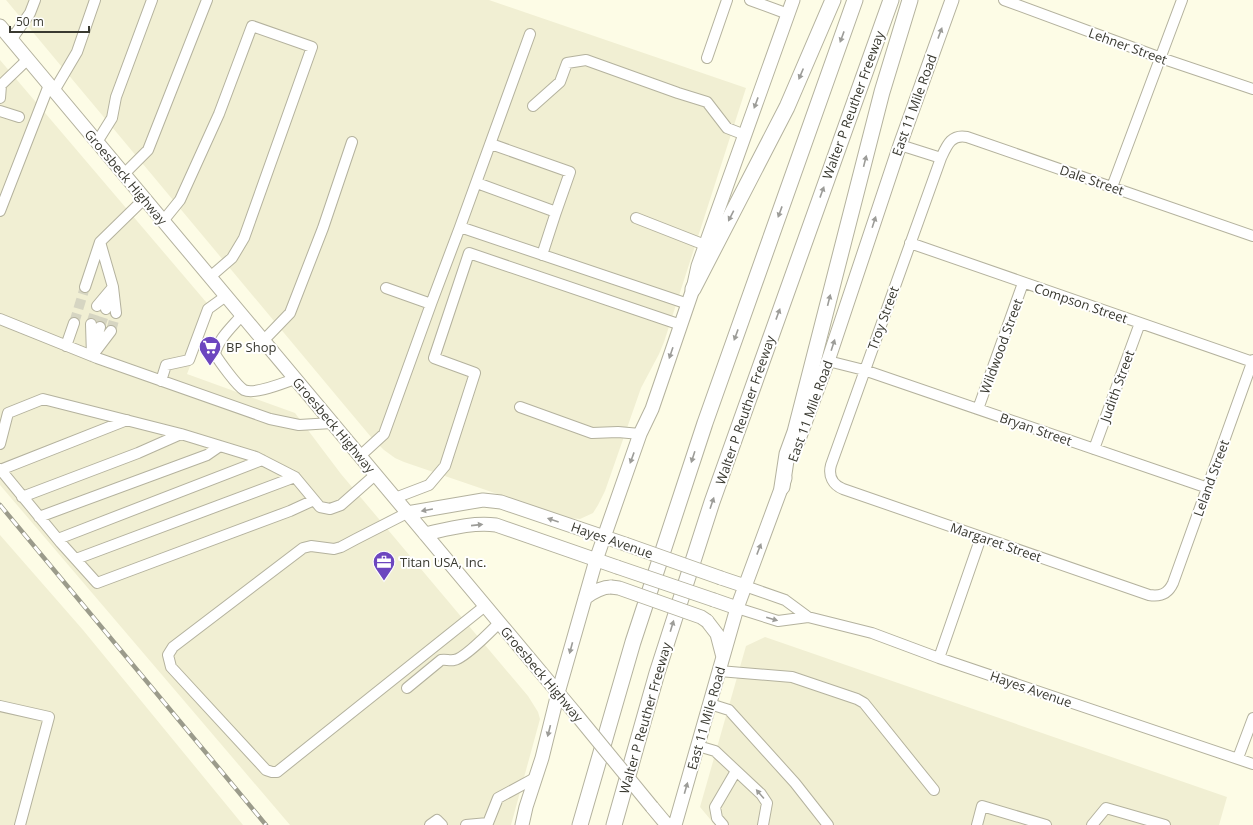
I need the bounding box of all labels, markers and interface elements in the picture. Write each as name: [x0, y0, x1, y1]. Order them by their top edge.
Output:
scale bar: [10, 8, 89, 34]
text: 50 m: [16, 13, 44, 30]
street label: Lehner Street: [1086, 23, 1170, 69]
one-way arrow: [937, 26, 943, 38]
street label: Walter P Reuther Freeway: [818, 28, 888, 182]
one-way arrow: [839, 31, 845, 43]
street label: East 11 Mile Road: [887, 52, 941, 158]
one-way arrow: [798, 69, 804, 80]
one-way arrow: [753, 97, 759, 109]
street label: Groesbeck Highway: [81, 125, 172, 229]
one-way arrow: [862, 154, 868, 167]
street label: Dale Street: [1057, 161, 1127, 200]
one-way arrow: [819, 185, 825, 197]
one-way arrow: [776, 206, 782, 218]
one-way arrow: [728, 210, 734, 222]
one-way arrow: [872, 215, 878, 227]
street label: Compson Street: [1032, 279, 1130, 328]
street label: Troy Street: [863, 283, 903, 352]
one-way arrow: [826, 294, 832, 306]
street label: Wildwood Street: [975, 296, 1027, 396]
one-way arrow: [776, 308, 782, 320]
one-way arrow: [733, 329, 739, 341]
street label: Walter P Reuther Freeway: [711, 333, 779, 487]
supermarket icon: BP Shop: [197, 334, 223, 367]
place label: BP Shop: [226, 338, 277, 356]
one-way arrow: [831, 339, 837, 351]
one-way arrow: [668, 347, 674, 359]
street label: Judith Street: [1095, 347, 1138, 426]
street label: East 11 Mile Road: [783, 358, 837, 464]
street label: Groesbeck Highway: [289, 373, 380, 477]
street label: Bryan Street: [998, 408, 1075, 450]
street label: Leland Street: [1189, 437, 1233, 519]
one-way arrow: [628, 452, 634, 464]
one-way arrow: [690, 452, 696, 464]
one-way arrow: [709, 496, 715, 508]
one-way arrow: [421, 507, 433, 513]
one-way arrow: [547, 517, 559, 523]
street label: Hayes Avenue: [569, 518, 655, 562]
street label: Margaret Street: [948, 518, 1044, 566]
one-way arrow: [471, 521, 483, 528]
one-way arrow: [756, 543, 762, 555]
office icon: Titan USA, Inc.: [371, 549, 397, 582]
place label: Titan USA, Inc.: [400, 553, 486, 571]
one-way arrow: [766, 616, 778, 622]
one-way arrow: [669, 620, 675, 632]
street label: Groesbeck Highway: [497, 622, 588, 726]
street label: Walter P Reuther Freeway: [615, 640, 675, 796]
one-way arrow: [568, 643, 574, 655]
street label: East 11 Mile Road: [683, 664, 729, 772]
street label: Hayes Avenue: [988, 667, 1074, 711]
one-way arrow: [545, 724, 551, 737]
one-way arrow: [683, 781, 689, 793]
one-way arrow: [755, 789, 764, 799]

